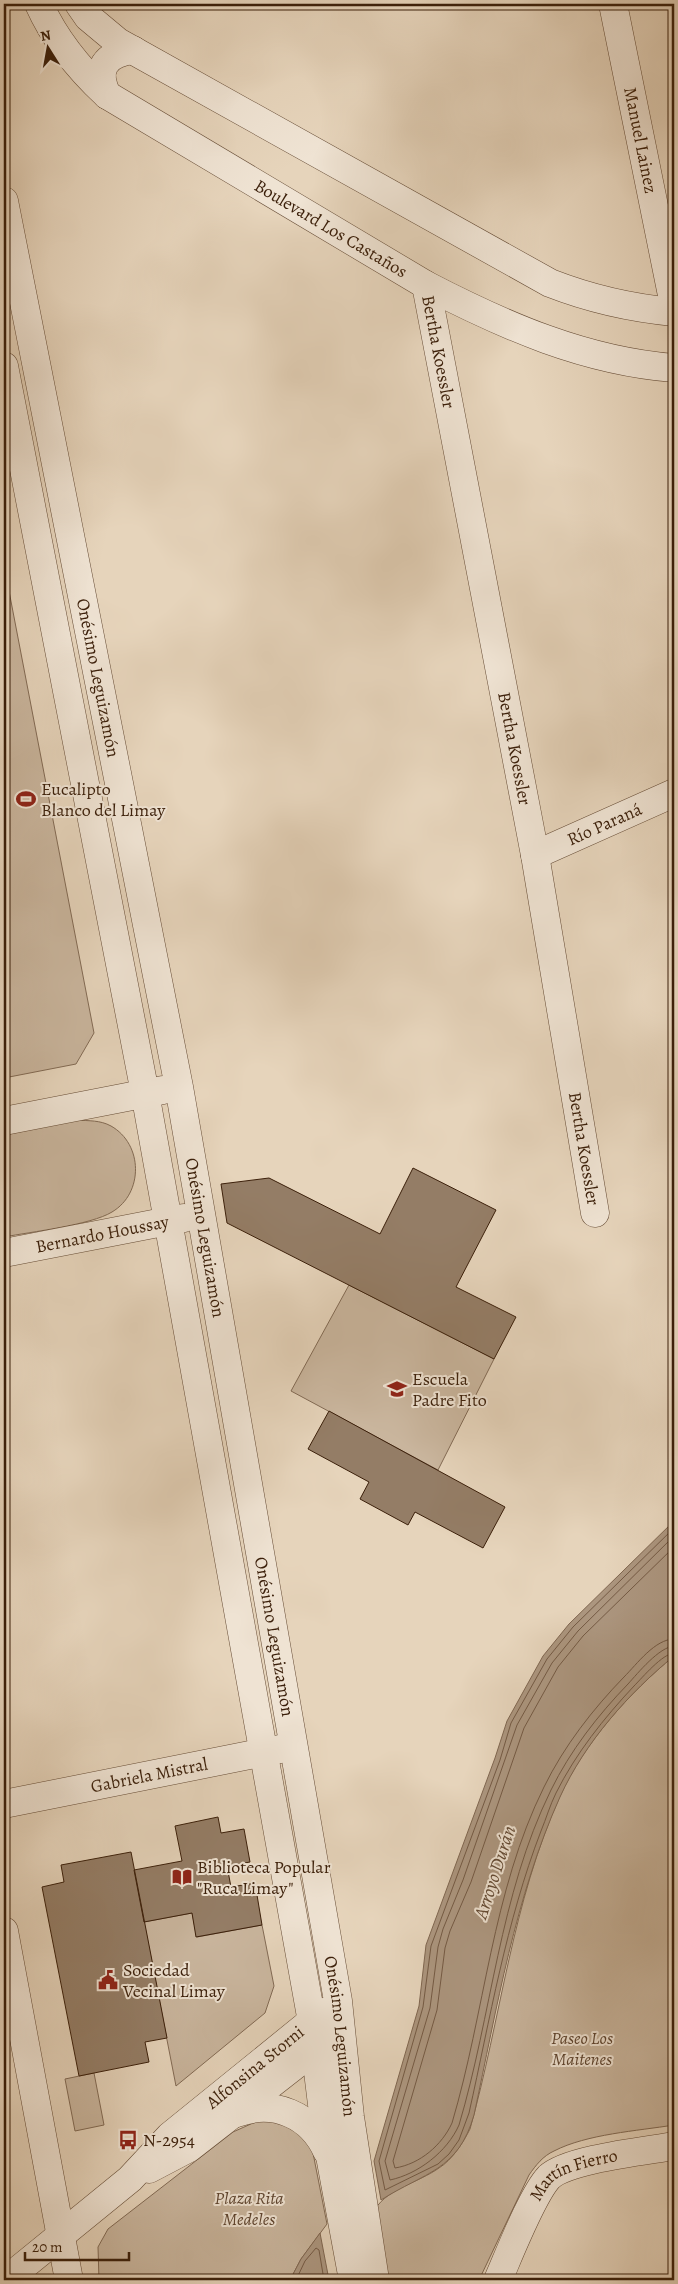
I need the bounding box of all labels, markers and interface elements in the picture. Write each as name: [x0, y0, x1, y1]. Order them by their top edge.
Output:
north arrow: [22, 22, 72, 72]
text: N: [39, 25, 52, 46]
street label: Manuel Lainez: [618, 85, 663, 196]
street label: Boulevard Los Castaños: [250, 173, 412, 283]
street label: Bertha Koessler: [416, 293, 461, 411]
street label: Onésimo Leguizamón: [71, 596, 126, 760]
street label: Bertha Koessler: [492, 690, 537, 807]
place label: Eucalipto Blanco del Limay: [41, 777, 166, 822]
sports icon: Eucalipto Blanco del Limay: [15, 788, 37, 810]
street label: Río Paraná: [563, 797, 646, 851]
street label: Bertha Koessler: [563, 1090, 606, 1207]
street label: Onésimo Leguizamón: [180, 1156, 231, 1319]
street label: Bernardo Houssay: [33, 1209, 172, 1259]
place label: Escuela Padre Fito: [412, 1367, 487, 1412]
school or university icon: Escuela Padre Fito: [386, 1378, 408, 1400]
street label: Onésimo Leguizamón: [249, 1555, 300, 1718]
street label: Gabriela Mistral: [89, 1752, 210, 1798]
water label: Arroyo Durán: [467, 1822, 522, 1923]
place label: Biblioteca Popular "Ruca Limay": [197, 1855, 331, 1900]
library icon: Biblioteca Popular "Ruca Limay": [171, 1866, 193, 1888]
street label: Onésimo Leguizamón: [318, 1954, 362, 2118]
place label: Sociedad Vecinal Limay: [122, 1958, 226, 2003]
public building icon: Sociedad Vecinal Limay: [97, 1969, 119, 1991]
street label: Alfonsina Storni: [200, 2020, 309, 2115]
park label: Paseo Los Maitenes: [551, 2026, 613, 2071]
place label: N-2954: [143, 2128, 195, 2152]
bus stop icon: N-2954: [117, 2129, 139, 2151]
street label: Martín Fierro: [524, 2143, 620, 2205]
park label: Plaza Rita Medeles: [214, 2186, 284, 2231]
scale bar: [25, 2229, 129, 2261]
text: 20 m: [32, 2237, 63, 2257]

